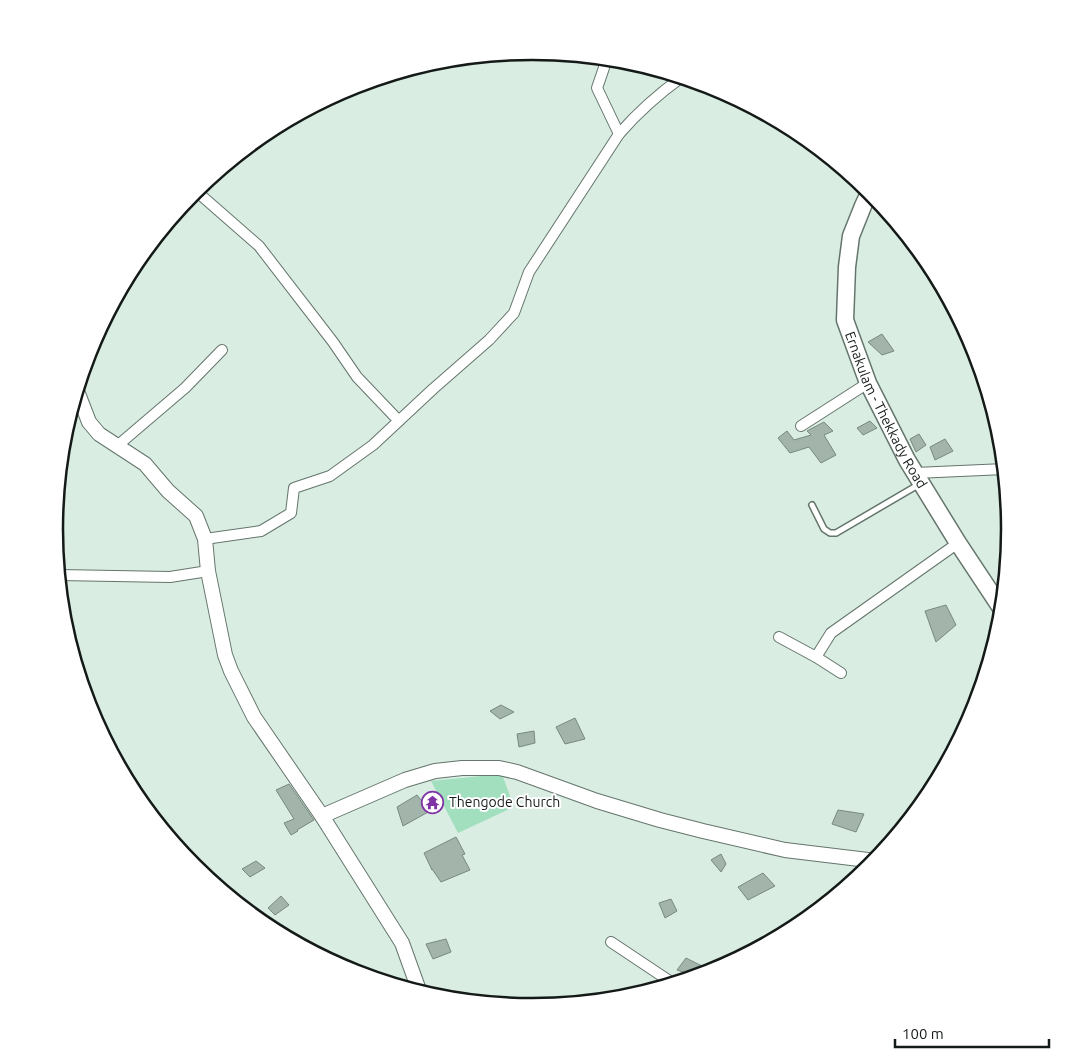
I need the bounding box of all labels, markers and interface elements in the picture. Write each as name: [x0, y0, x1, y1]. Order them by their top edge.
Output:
street label: Ernakulam - Thekkady Road: [842, 329, 930, 491]
temple icon: Thengode Church: [421, 790, 445, 814]
place label: Thengode Church: [449, 794, 560, 810]
scale bar: [895, 1016, 1049, 1048]
text: 100 m: [902, 1025, 944, 1042]

